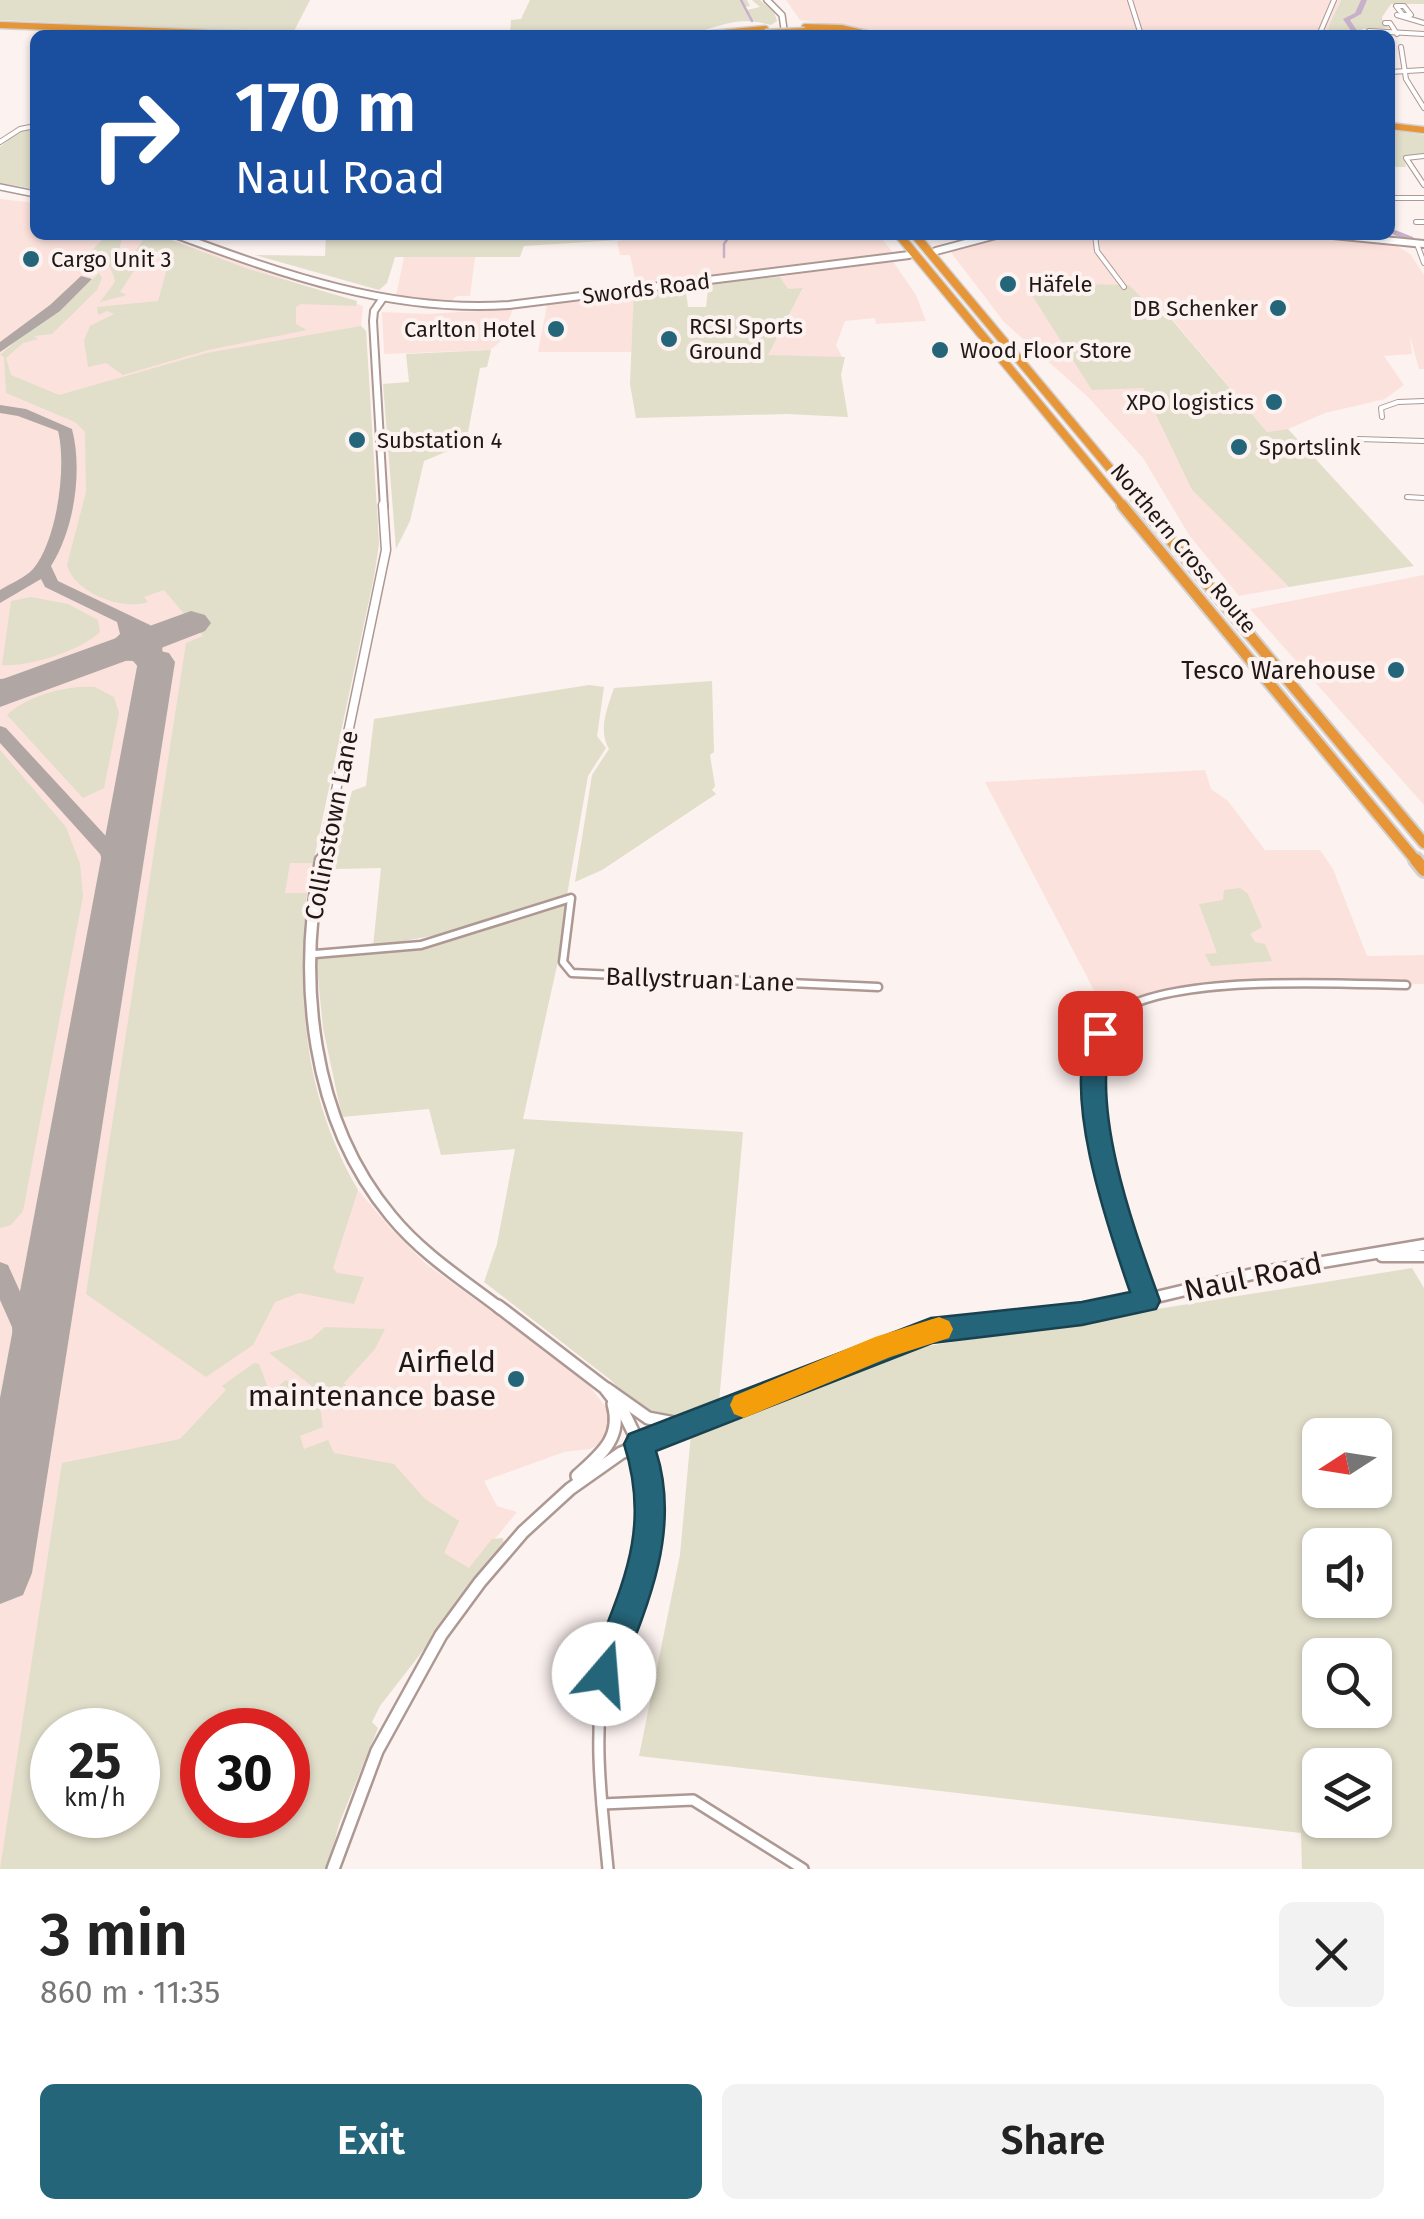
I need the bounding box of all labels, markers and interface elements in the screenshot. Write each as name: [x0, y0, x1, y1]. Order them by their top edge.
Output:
text: 170 m: [235, 66, 416, 150]
icon: right: [70, 70, 200, 200]
text: Naul Road: [235, 151, 445, 205]
place label: Cargo Unit 3: [51, 246, 171, 273]
marker: Cargo Unit 3: [20, 248, 42, 270]
street label: Swords Road: [581, 267, 711, 310]
place label: Häfele: [1028, 271, 1092, 298]
marker: Häfele: [997, 273, 1019, 295]
place label: DB Schenker: [1133, 295, 1259, 322]
marker: DB Schenker: [1267, 297, 1289, 319]
place label: RCSI Sports Ground: [689, 313, 803, 365]
place label: Carlton Hotel: [404, 316, 536, 343]
marker: Carlton Hotel: [545, 318, 567, 340]
marker: RCSI Sports Ground: [658, 328, 680, 350]
place label: Wood Floor Store: [960, 337, 1132, 364]
marker: Wood Floor Store: [929, 339, 951, 361]
place label: XPO logistics: [1126, 389, 1254, 416]
marker: XPO logistics: [1263, 391, 1285, 413]
place label: Substation 4: [377, 427, 503, 454]
marker: Substation 4: [346, 429, 368, 451]
place label: Sportslink: [1259, 434, 1361, 461]
marker: Sportslink: [1228, 436, 1250, 458]
street label: Northern Cross Route: [1105, 458, 1263, 639]
place label: Tesco Warehouse: [1181, 656, 1376, 686]
marker: Tesco Warehouse: [1385, 659, 1407, 681]
street label: Collinstown Lane: [299, 728, 365, 923]
street label: Ballystruan Lane: [605, 962, 795, 998]
pin: [1058, 991, 1143, 1076]
icon: arrive: [1073, 1006, 1128, 1061]
street label: Naul Road: [1181, 1245, 1325, 1309]
place label: Airfield maintenance base: [248, 1344, 496, 1414]
marker: Airfield maintenance base: [505, 1368, 527, 1390]
north arrow: [1302, 1418, 1392, 1508]
map controls: [1302, 1418, 1392, 1838]
button: sound: [1302, 1528, 1392, 1618]
position arrow: [552, 1622, 656, 1726]
button: search: [1302, 1638, 1392, 1728]
speed limit sign: 30: [180, 1708, 310, 1838]
text: 25: [69, 1731, 121, 1791]
button: layers: [1302, 1748, 1392, 1838]
text: km/h: [64, 1783, 126, 1813]
text: 3 min: [40, 1899, 188, 1971]
button: close: [1279, 1902, 1384, 2007]
text: 860 m · 11:35: [40, 1973, 220, 2011]
button: Exit: [40, 2084, 702, 2199]
button: Share: [722, 2084, 1384, 2199]

